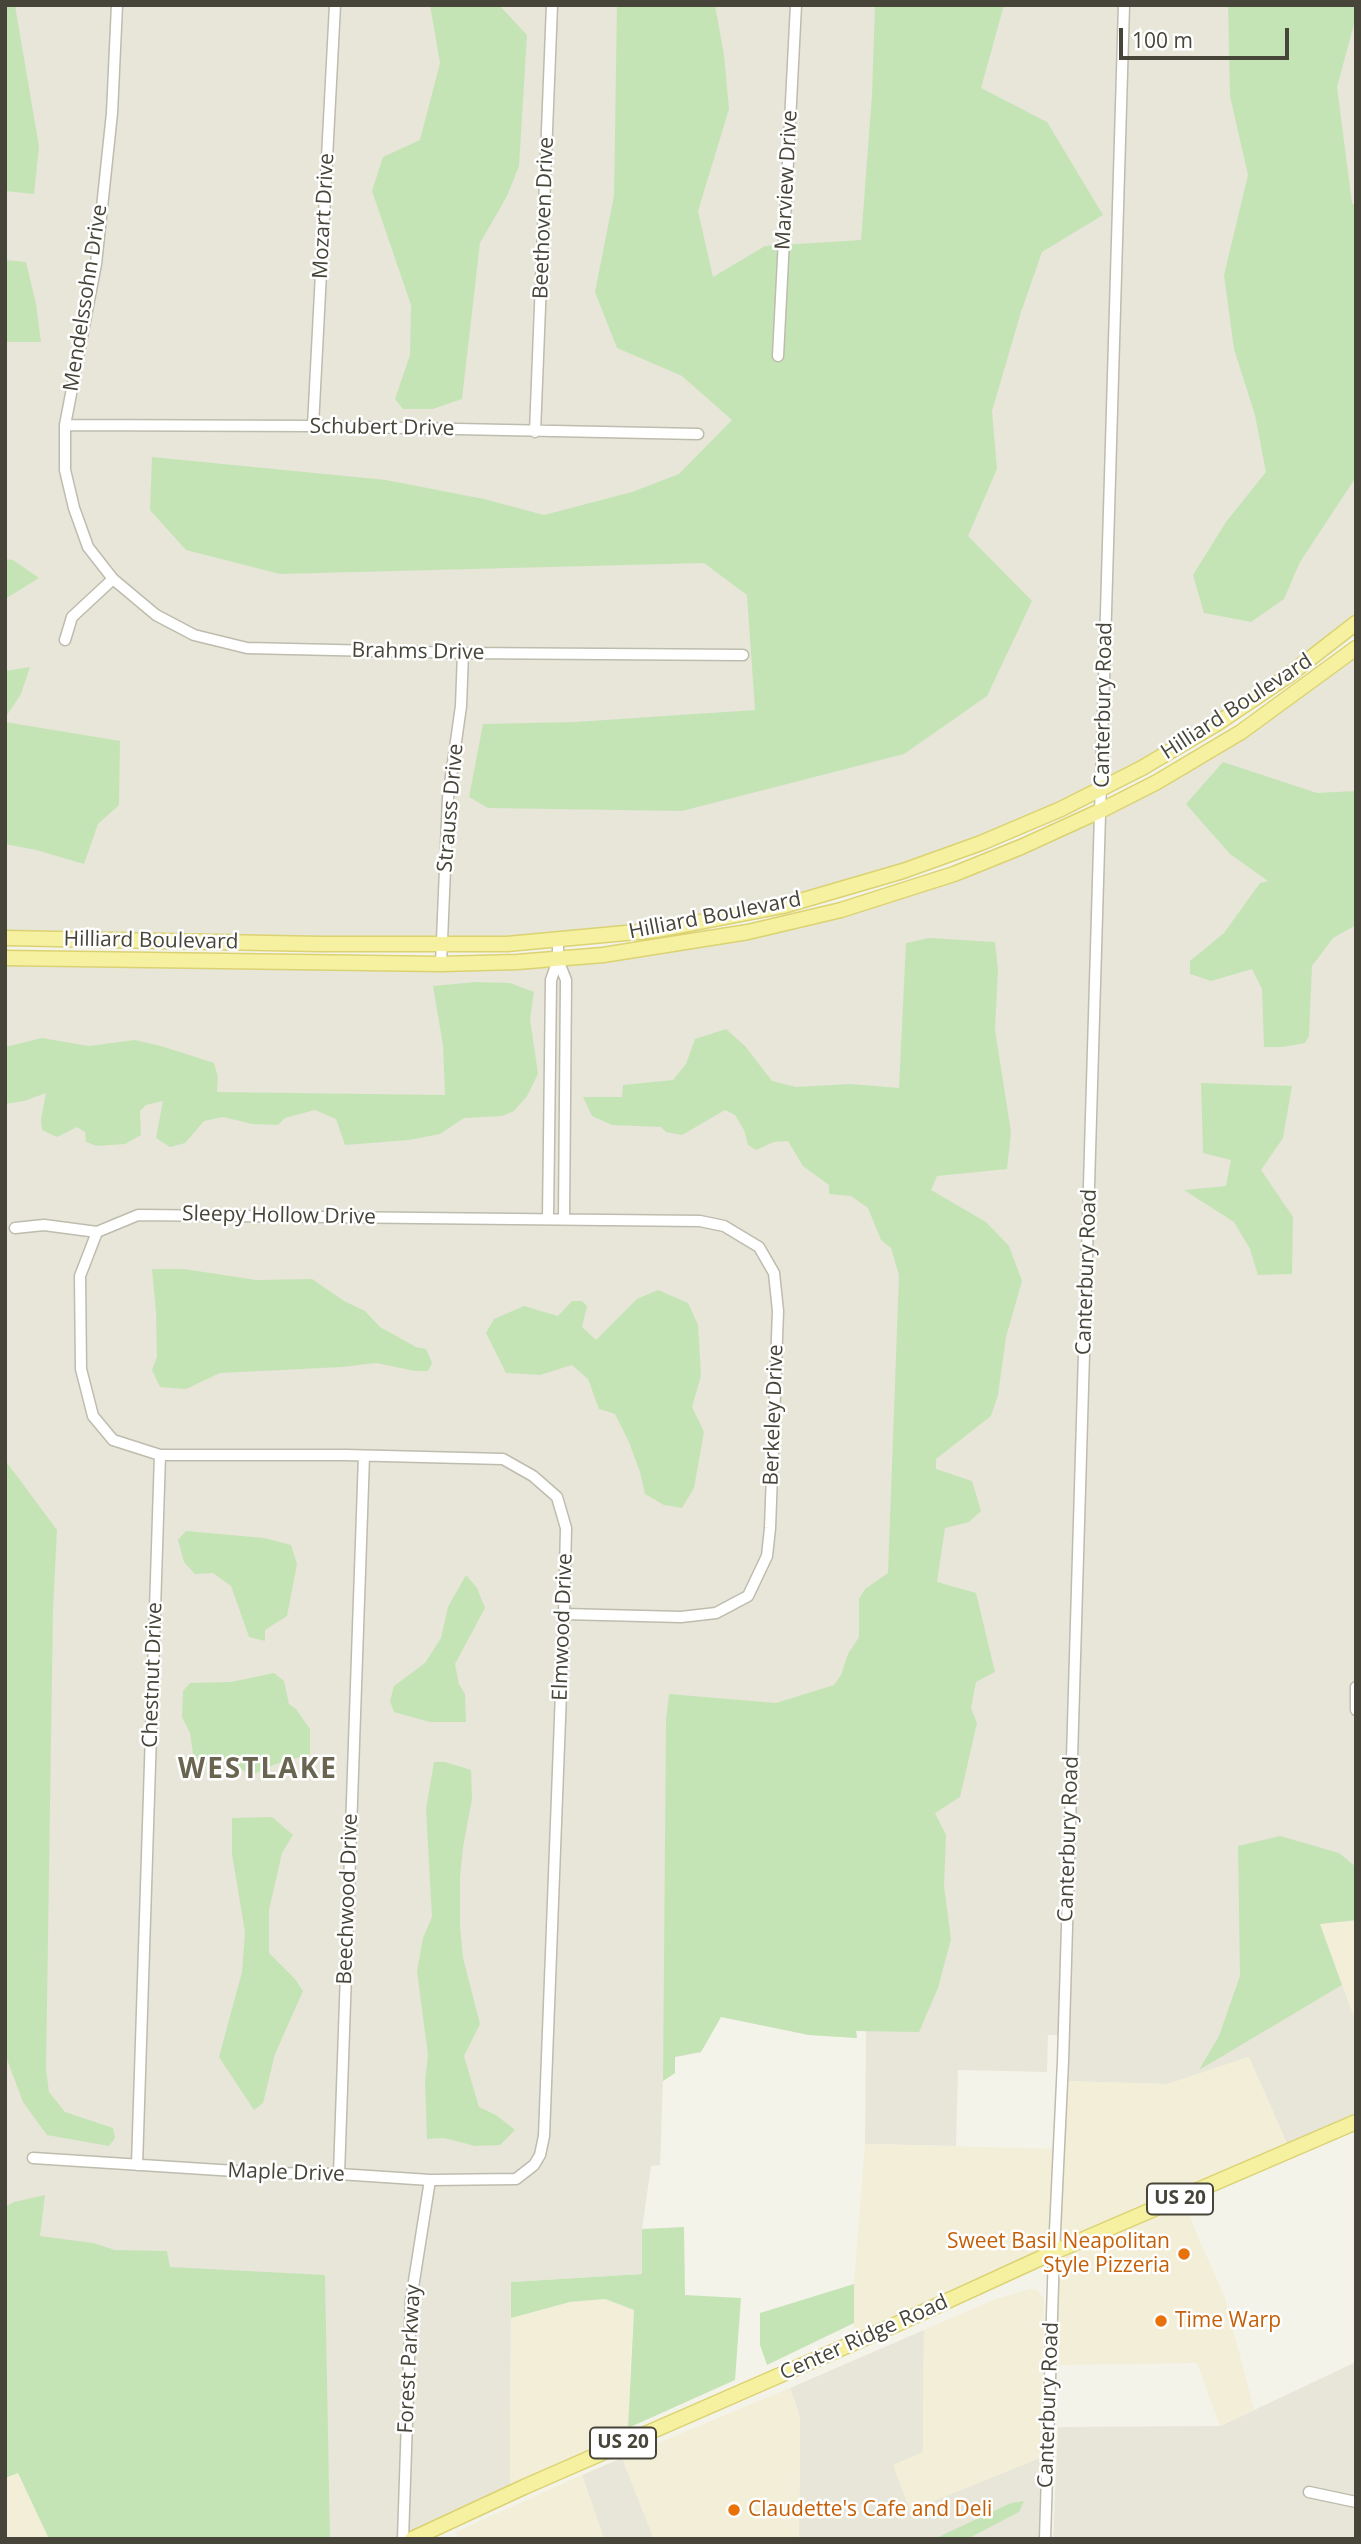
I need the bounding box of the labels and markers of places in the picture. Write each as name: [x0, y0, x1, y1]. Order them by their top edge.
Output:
place label: Sweet Basil Neapolitan Style Pizzeria: [947, 2229, 1170, 2279]
marker: Sweet Basil Neapolitan Style Pizzeria: [1176, 2246, 1192, 2262]
place label: Time Warp: [1175, 2308, 1281, 2334]
marker: Time Warp: [1153, 2313, 1169, 2329]
place label: Claudette's Cafe and Deli: [748, 2497, 992, 2523]
marker: Claudette's Cafe and Deli: [726, 2502, 742, 2518]

